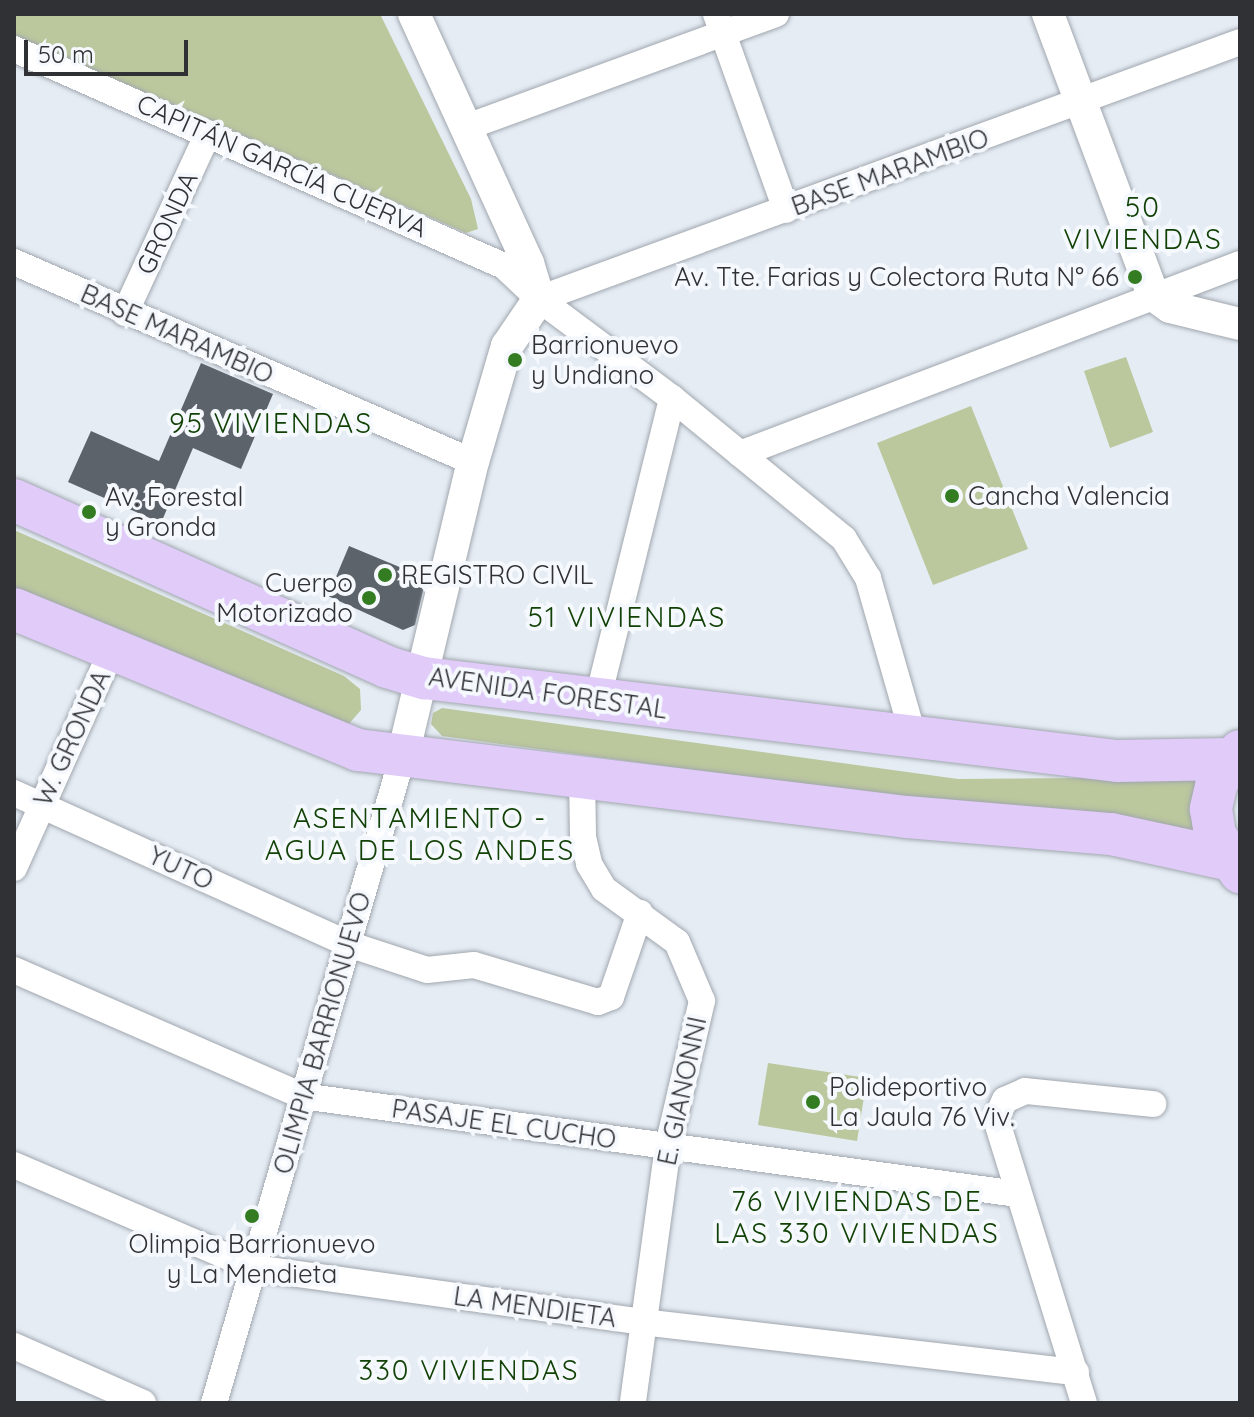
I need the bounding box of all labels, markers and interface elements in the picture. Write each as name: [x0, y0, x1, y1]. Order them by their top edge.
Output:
scale bar: [28, 24, 192, 74]
text: 50 m: [38, 39, 94, 69]
street label: CAPITÁN GARCÍA CUERVA: [132, 88, 432, 244]
street label: BASE MARAMBIO: [787, 122, 993, 222]
street label: GRONDA: [130, 167, 204, 279]
district label: 50 VIVIENDAS: [1063, 190, 1223, 256]
place label: Av. Tte. Farias y Colectora Ruta N° 66: [674, 261, 1119, 293]
marker: Av. Tte. Farias y Colectora Ruta N° 66: [1126, 268, 1144, 286]
street label: BASE MARAMBIO: [76, 278, 278, 390]
place label: Barrionuevo y Undiano: [531, 329, 679, 390]
marker: Barrionuevo y Undiano: [506, 351, 524, 369]
district label: 95 VIVIENDAS: [169, 406, 373, 440]
place label: Cancha Valencia: [968, 480, 1170, 512]
place label: Av. Forestal y Gronda: [105, 481, 244, 542]
marker: Cancha Valencia: [943, 487, 961, 505]
marker: Av. Forestal y Gronda: [80, 503, 98, 521]
place label: REGISTRO CIVIL: [401, 559, 593, 591]
marker: REGISTRO CIVIL: [376, 566, 394, 584]
place label: Cuerpo Motorizado: [216, 567, 353, 628]
marker: Cuerpo Motorizado: [360, 589, 378, 607]
district label: 51 VIVIENDAS: [528, 600, 726, 634]
street label: AVENIDA FORESTAL: [427, 661, 669, 725]
street label: W. GRONDA: [27, 665, 117, 811]
district label: ASENTAMIENTO - AGUA DE LOS ANDES: [265, 801, 575, 867]
street label: YUTO: [144, 840, 218, 896]
street label: OLIMPIA BARRIONUEVO: [267, 888, 377, 1178]
street label: E. GIANONNI: [651, 1014, 713, 1168]
place label: Polideportivo La Jaula 76 Viv.: [829, 1071, 1015, 1132]
street label: PASAJE EL CUCHO: [390, 1093, 618, 1155]
marker: Polideportivo La Jaula 76 Viv.: [804, 1093, 822, 1111]
district label: 76 VIVIENDAS DE LAS 330 VIVIENDAS: [714, 1184, 1000, 1250]
marker: Olimpia Barrionuevo y La Mendieta: [243, 1207, 261, 1225]
place label: Olimpia Barrionuevo y La Mendieta: [128, 1228, 376, 1290]
street label: LA MENDIETA: [452, 1280, 618, 1334]
district label: 330 VIVIENDAS: [358, 1353, 580, 1387]

